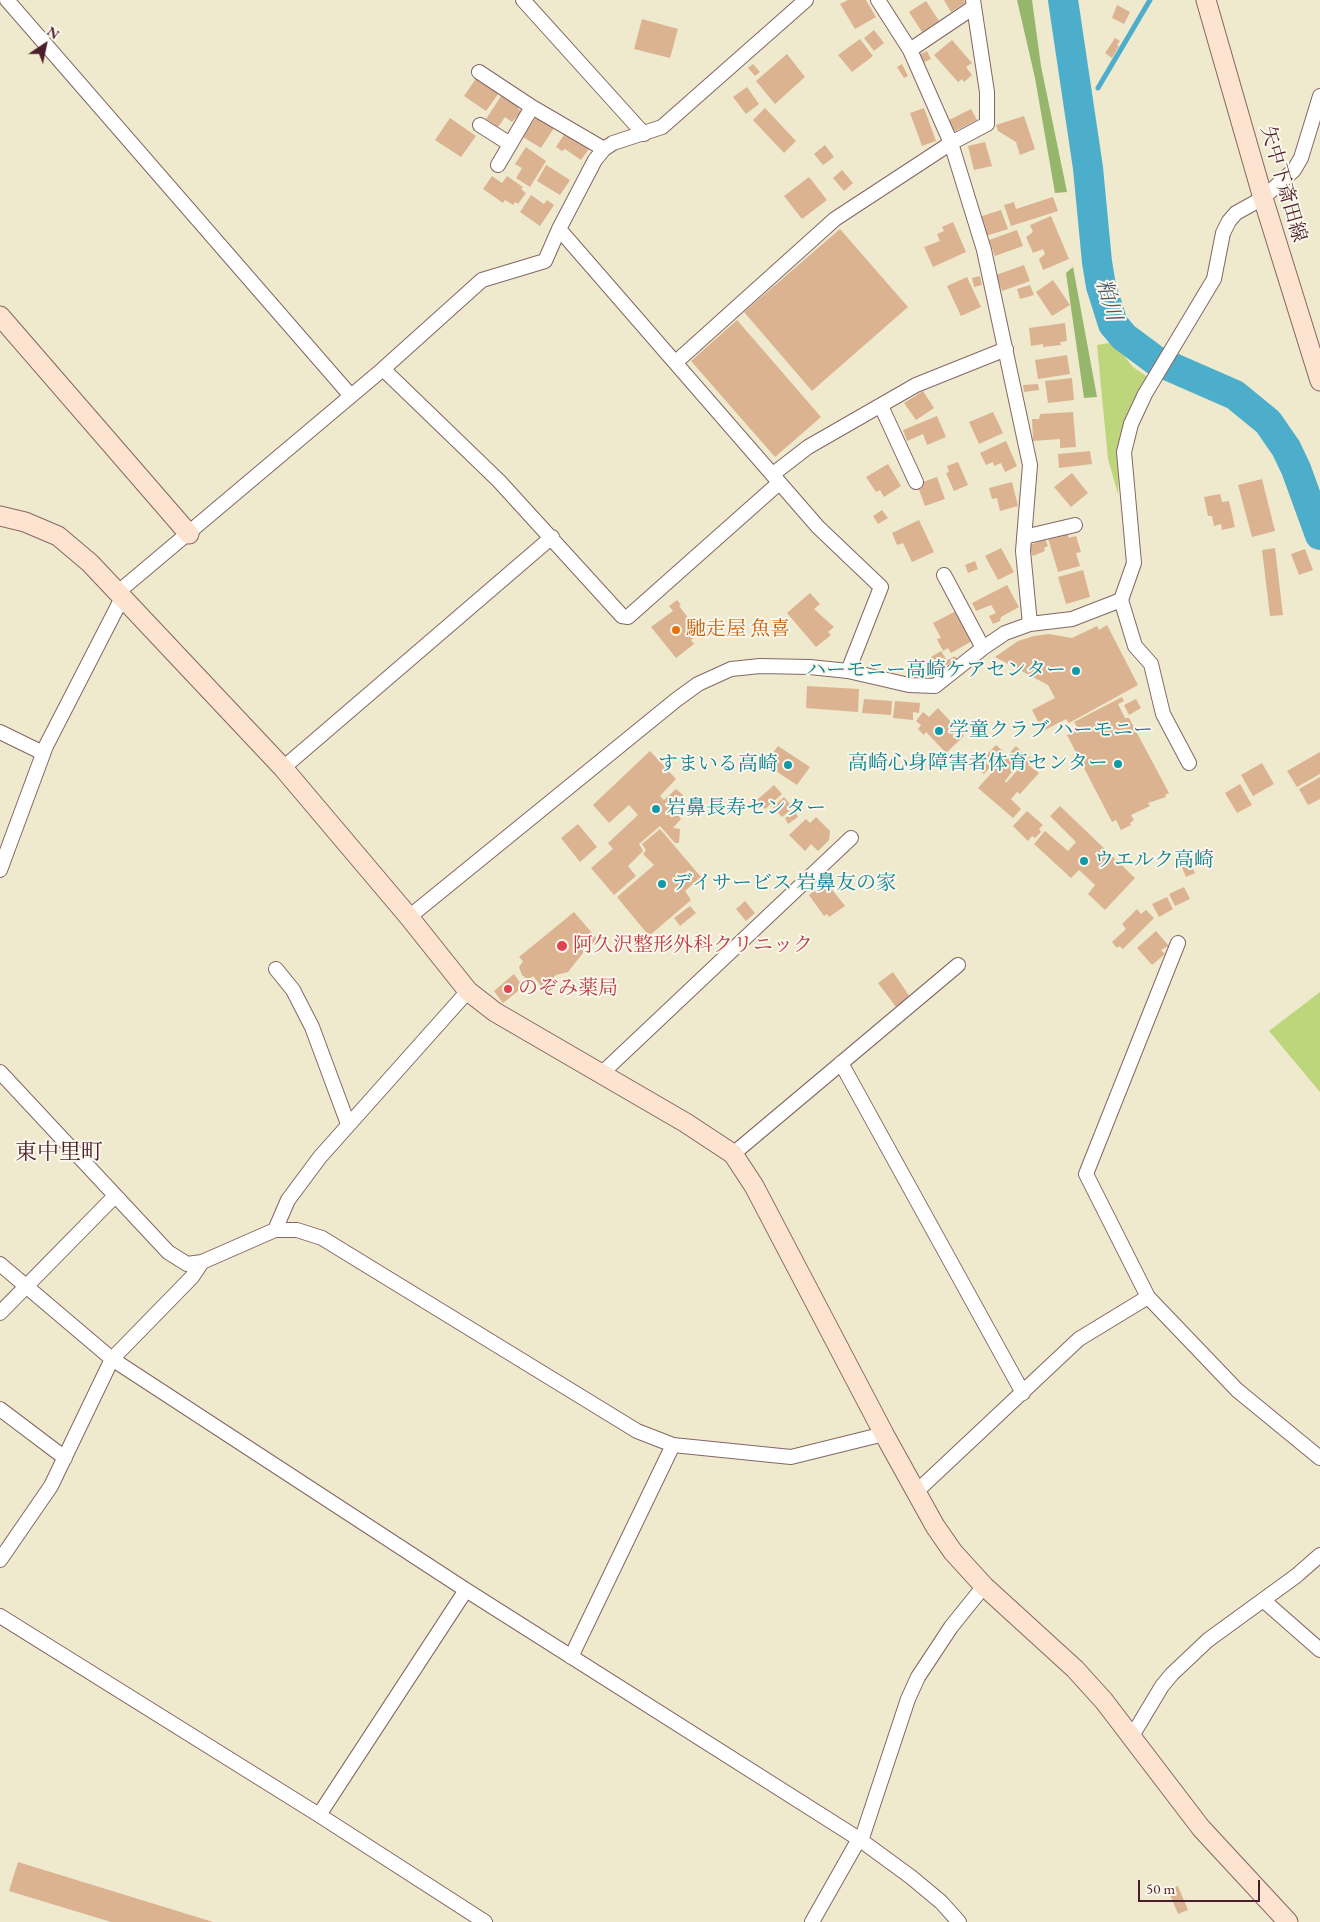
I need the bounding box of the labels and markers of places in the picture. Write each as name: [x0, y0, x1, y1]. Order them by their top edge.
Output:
place label: 馳走屋 魚喜: [686, 618, 790, 642]
marker: 馳走屋 魚喜: [670, 624, 682, 636]
place label: ハーモニー高崎ケアセンター: [806, 659, 1066, 683]
marker: ハーモニー高崎ケアセンター: [1070, 665, 1082, 677]
place label: 学童クラブ ハーモニー: [949, 719, 1153, 743]
marker: 学童クラブ ハーモニー: [933, 725, 945, 737]
place label: 高崎心身障害者体育センター: [848, 752, 1108, 776]
place label: すまいる高崎: [658, 753, 778, 777]
marker: 高崎心身障害者体育センター: [1112, 758, 1124, 770]
marker: すまいる高崎: [782, 759, 794, 771]
place label: 岩鼻長寿センター: [666, 797, 826, 821]
marker: 岩鼻長寿センター: [650, 803, 662, 815]
place label: ウエルク高崎: [1094, 849, 1214, 873]
marker: ウエルク高崎: [1078, 855, 1090, 867]
place label: デイサービス 岩鼻友の家: [672, 872, 896, 896]
marker: デイサービス 岩鼻友の家: [656, 878, 668, 890]
place label: 阿久沢整形外科クリニック: [573, 934, 813, 958]
marker: 阿久沢整形外科クリニック: [555, 939, 569, 953]
place label: のぞみ薬局: [518, 977, 618, 1001]
marker: のぞみ薬局: [502, 983, 514, 995]

